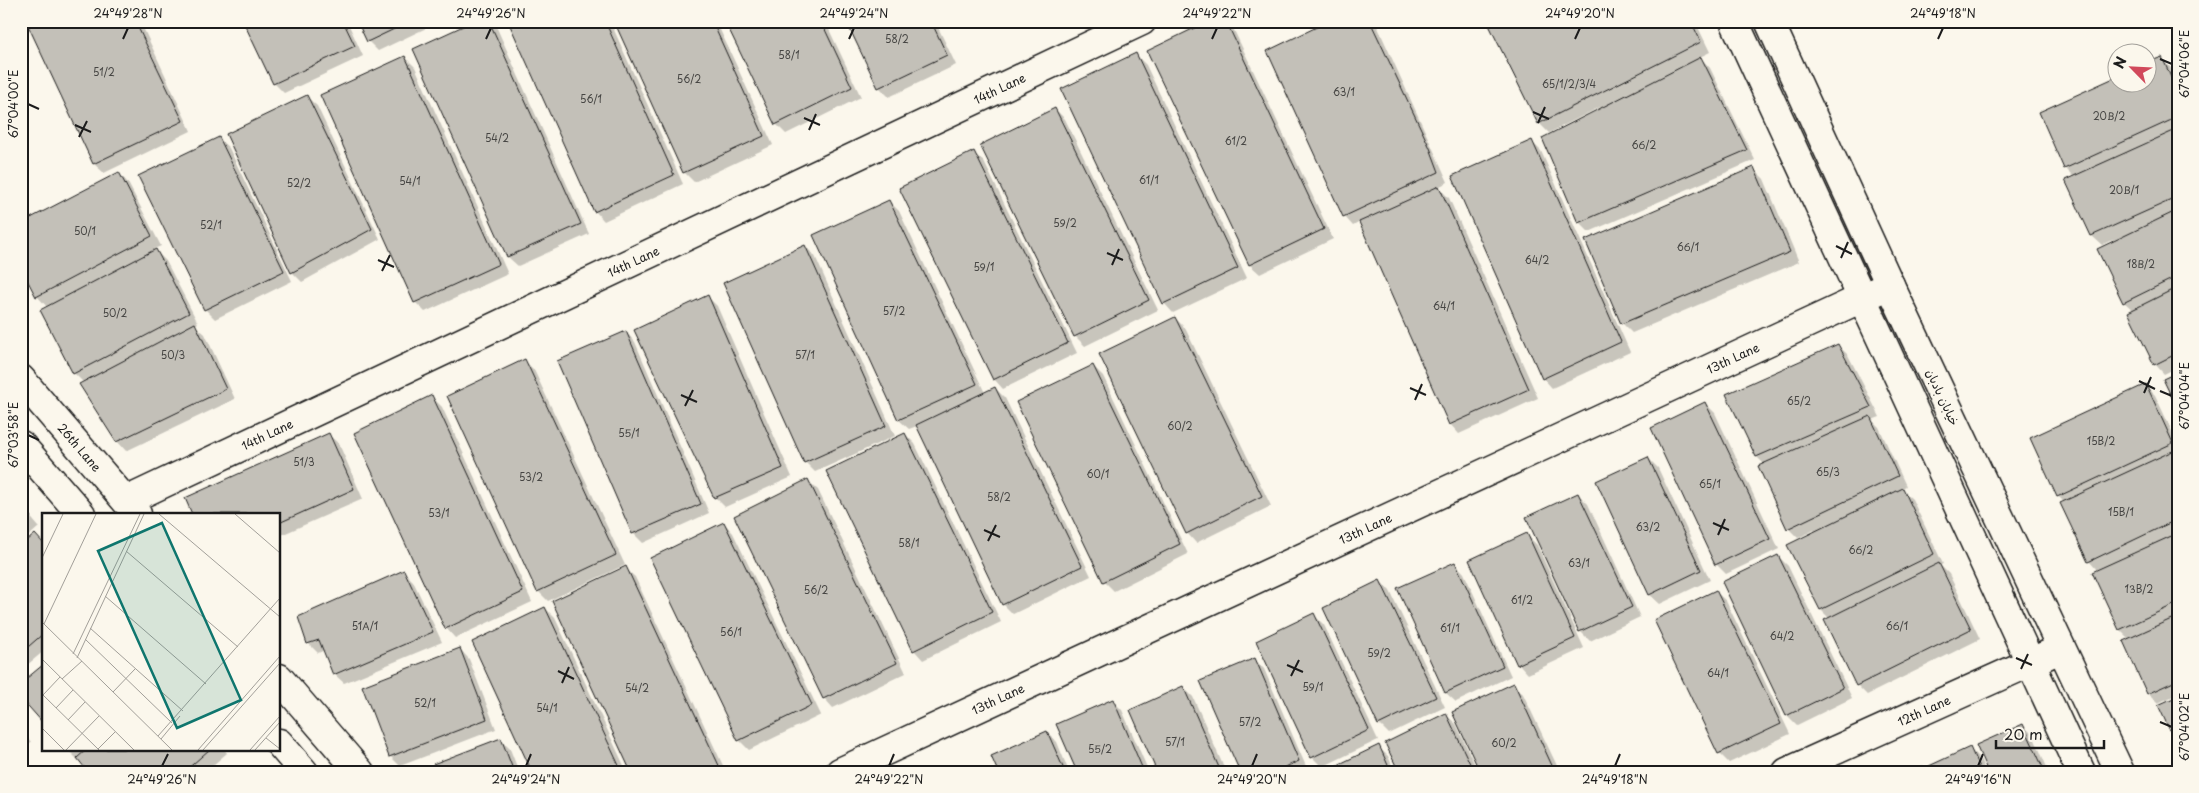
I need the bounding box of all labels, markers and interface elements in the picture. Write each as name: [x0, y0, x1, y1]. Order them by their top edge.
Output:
text: 24°49'28"N: [93, 4, 163, 22]
text: 24°49'26"N: [456, 4, 526, 22]
text: 24°49'24"N: [820, 4, 888, 22]
text: 24°49'22"N: [1182, 4, 1252, 22]
text: 24°49'20"N: [1545, 4, 1615, 22]
text: 24°49'18"N: [1910, 4, 1976, 22]
text: 67°04'06"E: [2175, 30, 2193, 98]
house number: 58/2: [885, 31, 909, 46]
north arrow: [2106, 42, 2156, 92]
house number: 58/1: [778, 47, 800, 62]
text: N: [2108, 53, 2132, 72]
house number: 51/2: [93, 64, 115, 79]
street label: 14th Lane: [970, 68, 1029, 108]
text: 67°04'00"E: [4, 69, 22, 139]
house number: 56/2: [677, 71, 701, 86]
house number: 65/1/2/3/4: [1542, 76, 1596, 91]
house number: 63/1: [1333, 84, 1355, 99]
house number: 56/1: [580, 91, 602, 106]
house number: 20B/2: [2093, 108, 2125, 123]
house number: 54/2: [485, 130, 509, 145]
house number: 61/2: [1225, 133, 1247, 148]
house number: 66/2: [1632, 137, 1656, 152]
house number: 61/1: [1139, 172, 1159, 187]
house number: 54/1: [399, 173, 421, 188]
house number: 52/2: [287, 175, 311, 190]
house number: 20B/1: [2109, 182, 2139, 197]
house number: 59/2: [1053, 215, 1077, 230]
house number: 52/1: [200, 217, 222, 232]
house number: 50/1: [74, 223, 96, 238]
house number: 66/1: [1677, 239, 1699, 254]
street label: 14th Lane: [604, 241, 663, 281]
house number: 64/2: [1525, 252, 1549, 267]
house number: 18B/2: [2127, 256, 2155, 271]
house number: 59/1: [973, 259, 995, 274]
house number: 64/1: [1433, 298, 1455, 313]
house number: 57/2: [883, 303, 905, 318]
house number: 50/2: [103, 305, 127, 320]
street label: 13th Lane: [1703, 338, 1762, 378]
house number: 50/3: [161, 347, 185, 362]
house number: 57/1: [795, 347, 815, 362]
text: 67°04'04"E: [2175, 362, 2193, 430]
street label: خیابان بادبان: [1922, 366, 1964, 428]
house number: 65/2: [1787, 393, 1811, 408]
text: 67°03'58"E: [4, 402, 22, 468]
street label: 14th Lane: [238, 414, 296, 454]
house number: 60/2: [1167, 418, 1193, 433]
street label: 26th Lane: [54, 419, 106, 476]
house number: 55/1: [618, 425, 640, 440]
house number: 15B/2: [2087, 433, 2115, 448]
house number: 51/3: [293, 454, 315, 469]
house number: 65/3: [1816, 464, 1840, 479]
house number: 60/1: [1087, 466, 1109, 481]
house number: 53/2: [519, 469, 543, 484]
house number: 65/1: [1699, 476, 1721, 491]
house number: 58/2: [987, 489, 1011, 504]
house number: 15B/1: [2108, 504, 2134, 519]
house number: 53/1: [428, 505, 450, 520]
street label: 13th Lane: [1336, 508, 1395, 548]
inset map: [42, 513, 280, 750]
house number: 63/2: [1636, 519, 1660, 534]
house number: 58/1: [898, 535, 920, 550]
house number: 66/2: [1849, 542, 1873, 557]
house number: 63/1: [1568, 555, 1590, 570]
house number: 13B/2: [2125, 581, 2153, 596]
house number: 56/2: [804, 582, 828, 597]
house number: 61/2: [1511, 592, 1533, 607]
house number: 51A/1: [352, 618, 378, 633]
house number: 66/1: [1886, 618, 1908, 633]
house number: 61/1: [1440, 620, 1460, 635]
house number: 56/1: [720, 624, 742, 639]
house number: 64/2: [1770, 628, 1794, 643]
house number: 59/2: [1367, 645, 1391, 660]
house number: 64/1: [1707, 665, 1729, 680]
street label: 13th Lane: [968, 679, 1028, 719]
house number: 59/1: [1302, 679, 1324, 694]
house number: 54/2: [625, 680, 649, 695]
street label: 12th Lane: [1894, 690, 1953, 730]
text: 67°04'02"E: [2175, 693, 2193, 761]
house number: 52/1: [414, 695, 436, 710]
house number: 54/1: [536, 700, 558, 715]
house number: 57/2: [1239, 714, 1261, 729]
scale bar: [1996, 718, 2104, 750]
text: 20 m: [2004, 722, 2043, 745]
house number: 57/1: [1165, 734, 1185, 749]
house number: 60/2: [1491, 735, 1517, 750]
house number: 55/2: [1088, 741, 1112, 756]
text: 24°49'26"N: [127, 770, 197, 788]
text: 24°49'24"N: [492, 770, 560, 788]
text: 24°49'22"N: [854, 770, 924, 788]
text: 24°49'20"N: [1217, 770, 1287, 788]
text: 24°49'18"N: [1582, 770, 1648, 788]
text: 24°49'16"N: [1945, 770, 2011, 788]

